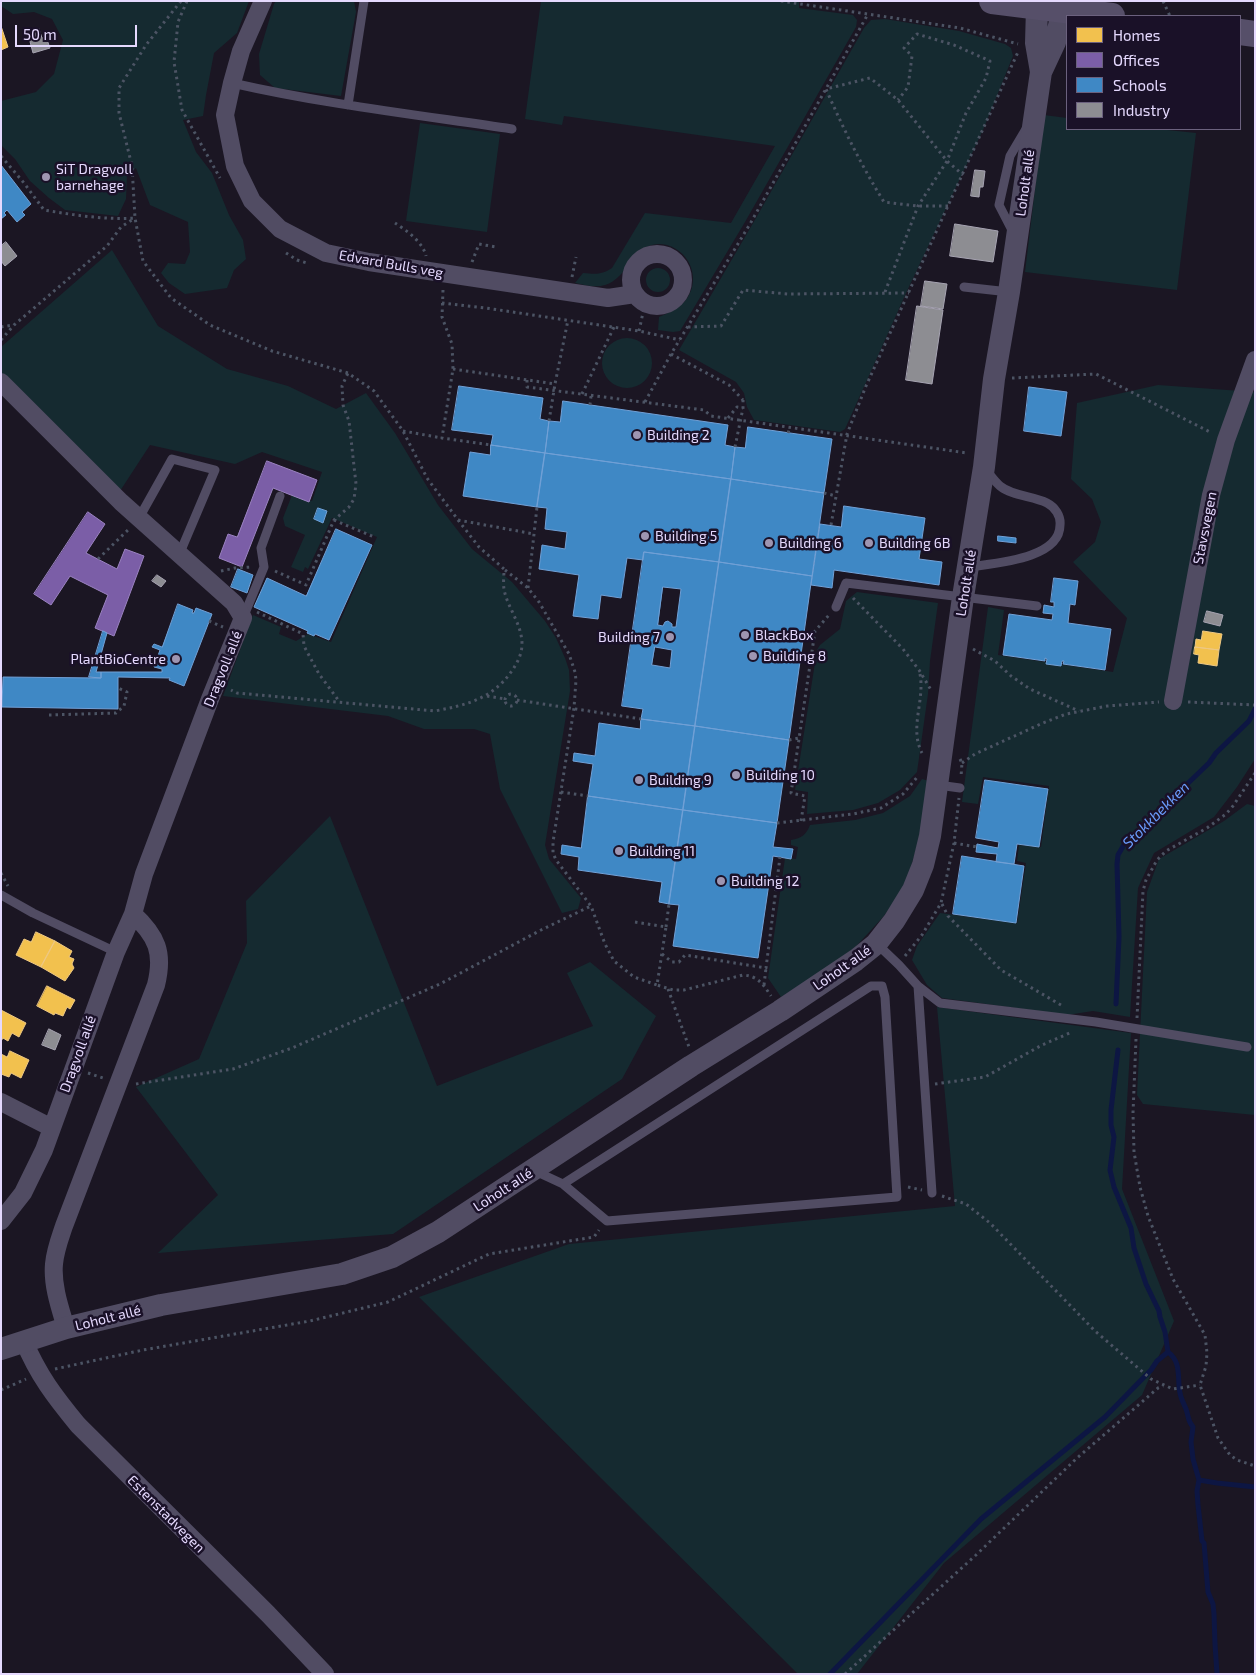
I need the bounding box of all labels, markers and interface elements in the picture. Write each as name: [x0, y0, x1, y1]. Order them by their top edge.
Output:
scale bar: [18, 15, 140, 47]
legend: [1066, 15, 1241, 130]
text: 50 m: [23, 25, 57, 43]
text: Homes: [1113, 26, 1160, 44]
text: Offices: [1113, 51, 1160, 69]
text: Schools: [1113, 76, 1167, 94]
text: Industry: [1113, 101, 1170, 119]
street label: Loholt allé: [1012, 149, 1038, 217]
place label: SiT Dragvoll barnehage: [56, 161, 133, 193]
marker: SiT Dragvoll barnehage: [40, 171, 52, 183]
street label: Edvard Bulls veg: [338, 247, 444, 281]
place label: Building 2: [647, 427, 710, 443]
marker: Building 2: [631, 429, 643, 441]
street label: Stavsvegen: [1190, 490, 1220, 566]
place label: Building 5: [655, 528, 717, 544]
marker: Building 5: [639, 530, 651, 542]
place label: Building 6: [779, 535, 842, 551]
place label: Building 6B: [879, 535, 951, 551]
marker: Building 6: [763, 537, 775, 549]
marker: Building 6B: [863, 537, 875, 549]
street label: Loholt allé: [952, 548, 980, 618]
place label: BlackBox: [755, 627, 813, 643]
street label: Dragvoll allé: [200, 628, 246, 710]
place label: Building 7: [598, 629, 660, 645]
marker: BlackBox: [739, 629, 751, 641]
marker: Building 7: [664, 631, 676, 643]
place label: Building 8: [763, 648, 826, 664]
marker: Building 8: [747, 650, 759, 662]
place label: PlantBioCentre: [70, 651, 166, 667]
marker: PlantBioCentre: [170, 653, 182, 665]
place label: Building 10: [746, 767, 815, 783]
marker: Building 10: [730, 769, 742, 781]
place label: Building 9: [649, 772, 712, 788]
marker: Building 9: [633, 774, 645, 786]
water label: Stokkbekken: [1119, 778, 1193, 852]
place label: Building 11: [629, 843, 695, 859]
marker: Building 11: [613, 845, 625, 857]
place label: Building 12: [731, 873, 799, 889]
marker: Building 12: [715, 875, 727, 887]
street label: Loholt allé: [810, 942, 874, 994]
street label: Dragvoll allé: [56, 1013, 100, 1095]
street label: Loholt allé: [470, 1165, 536, 1215]
street label: Loholt allé: [73, 1302, 143, 1334]
street label: Estenstadvegen: [124, 1472, 208, 1556]

